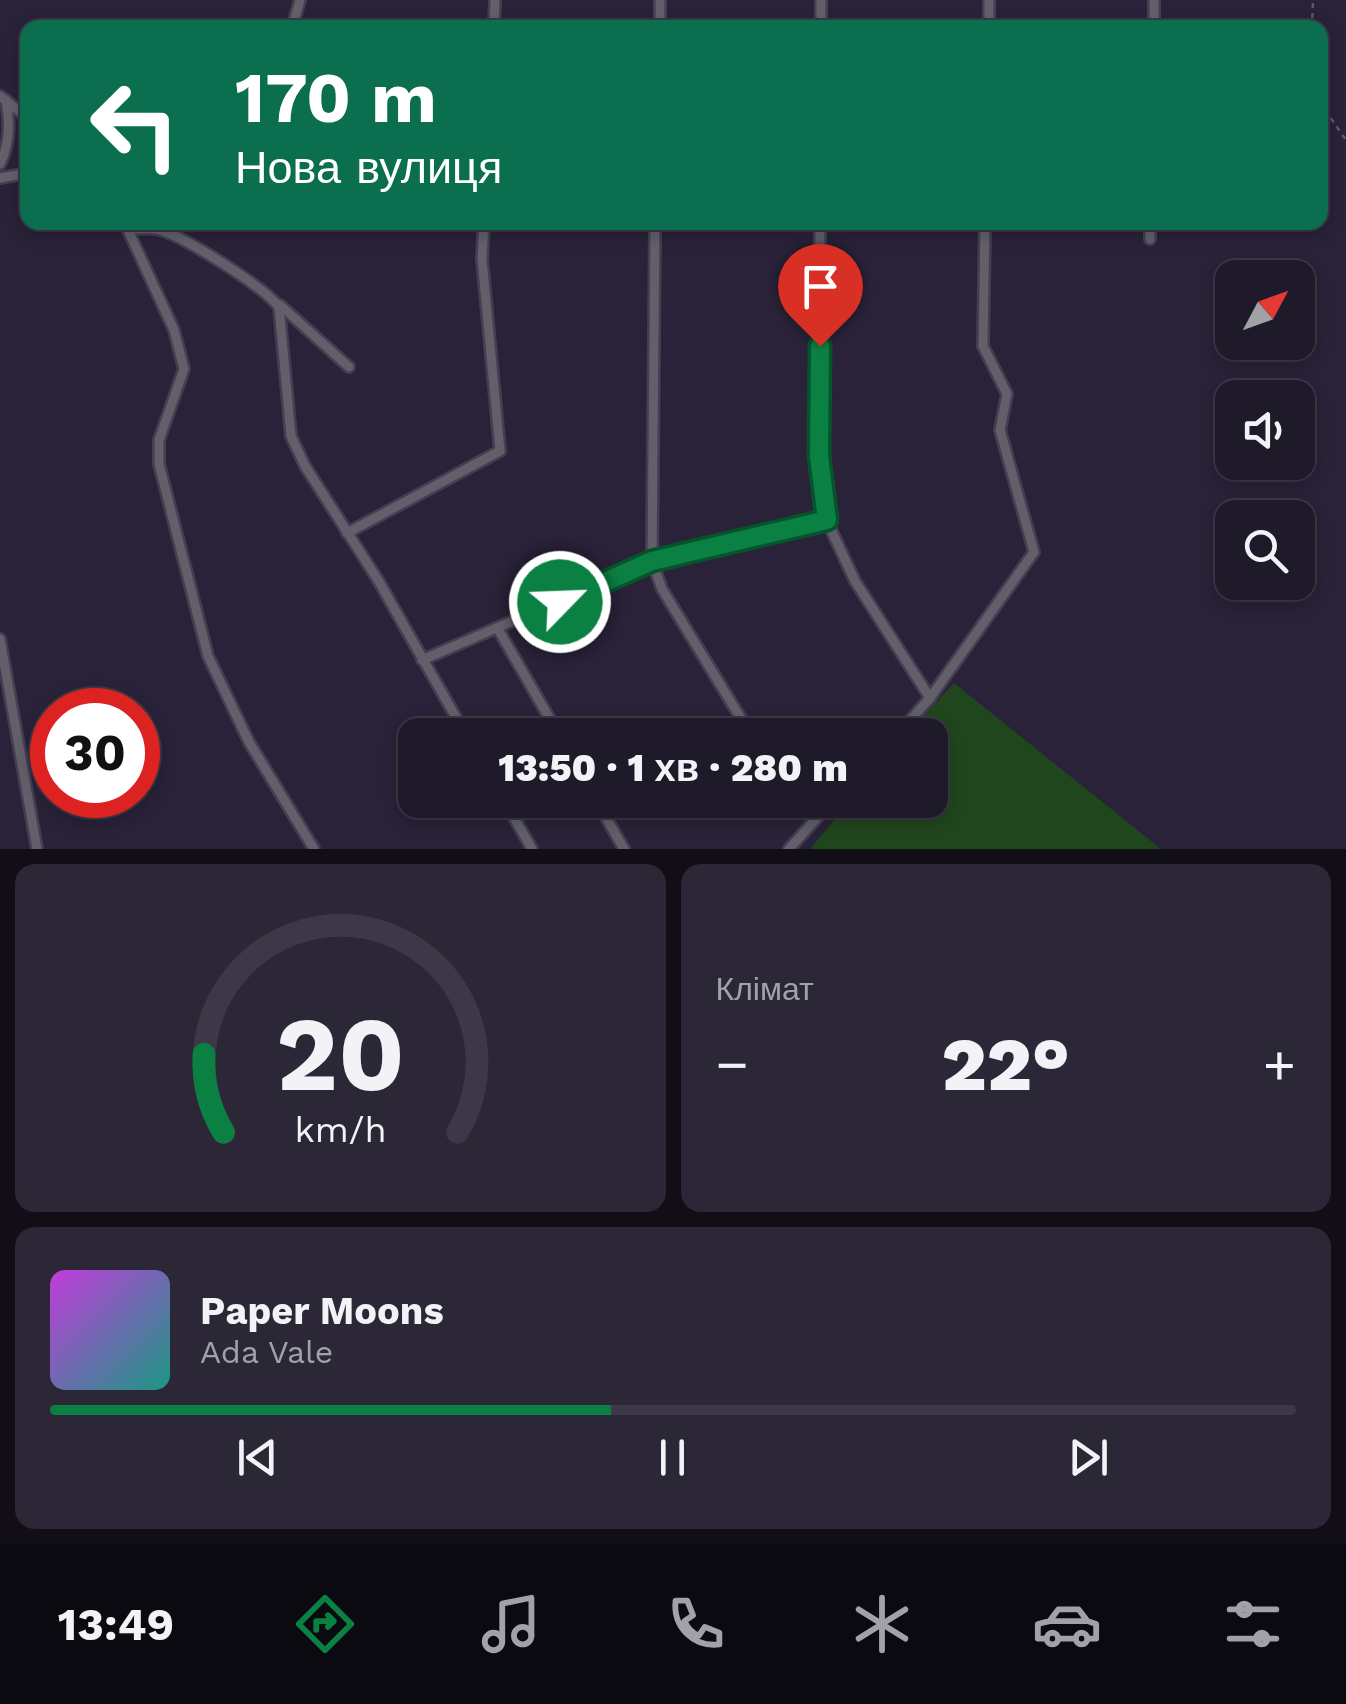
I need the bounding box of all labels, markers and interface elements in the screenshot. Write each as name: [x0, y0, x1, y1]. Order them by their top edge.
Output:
text: 170 m: [235, 57, 437, 139]
icon: left: [70, 60, 200, 190]
text: Нова вулиця: [235, 141, 502, 194]
pin: [778, 244, 863, 347]
icon: arrive: [793, 259, 848, 314]
north arrow: [1215, 260, 1315, 360]
map controls: [1215, 260, 1315, 600]
button: sound: [1215, 380, 1315, 480]
button: search: [1215, 500, 1315, 600]
position arrow: [508, 550, 612, 654]
speed limit sign: 30: [30, 688, 160, 818]
text: 13:50 · 1 хв · 280 m: [498, 746, 848, 790]
text: Клімат: [716, 970, 814, 1008]
text: 20: [276, 993, 405, 1115]
text: 22°: [942, 1020, 1070, 1108]
text: −: [716, 1032, 749, 1096]
text: +: [1263, 1032, 1296, 1096]
text: km/h: [294, 1109, 386, 1151]
text: Paper Moons: [200, 1289, 444, 1333]
text: Ada Vale: [200, 1333, 333, 1371]
icon: previous: [230, 1430, 285, 1485]
icon: pause: [645, 1430, 700, 1485]
icon: next: [1061, 1430, 1116, 1485]
icon: directions: [290, 1589, 360, 1659]
icon: music: [476, 1589, 546, 1659]
icon: phone: [661, 1589, 731, 1659]
icon: climate: [847, 1589, 917, 1659]
icon: car: [1032, 1589, 1102, 1659]
icon: filters: [1218, 1589, 1288, 1659]
text: 13:49: [58, 1598, 174, 1651]

